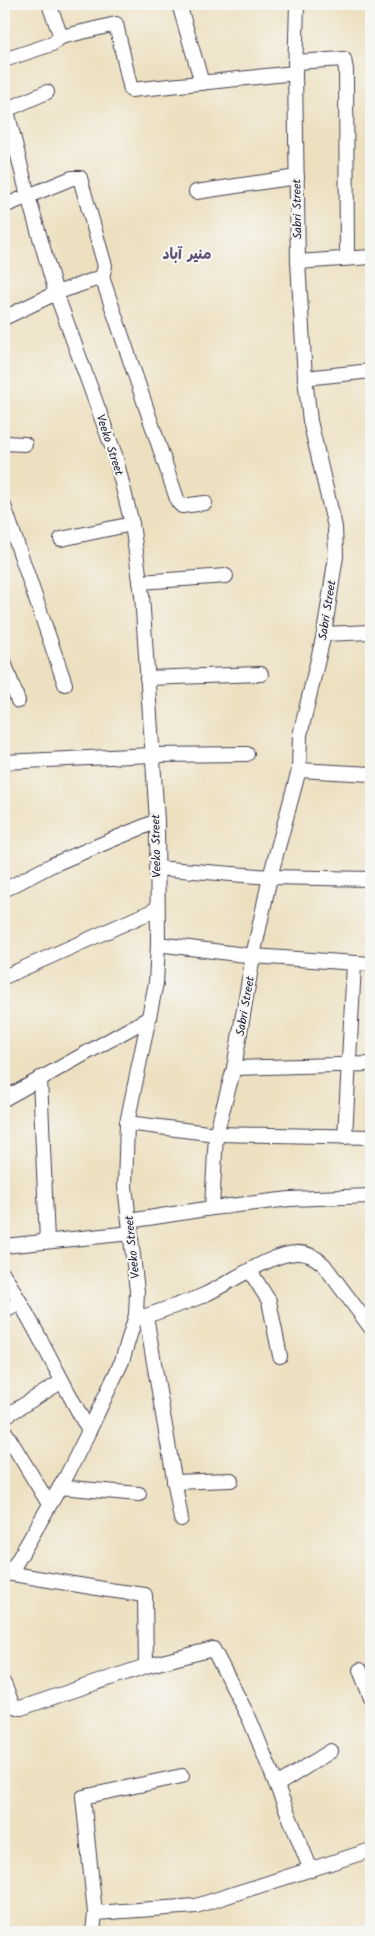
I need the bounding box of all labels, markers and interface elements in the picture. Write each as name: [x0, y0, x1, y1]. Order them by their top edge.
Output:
street label: Sabri Street: [287, 178, 308, 239]
district label: منیر آباد: [163, 243, 211, 267]
street label: Veeko Street: [91, 412, 128, 479]
street label: Sabri Street: [313, 578, 342, 641]
street label: Veeko Street: [146, 814, 167, 878]
street label: Sabri Street: [231, 974, 260, 1037]
street label: Veeko Street: [120, 1214, 145, 1280]

